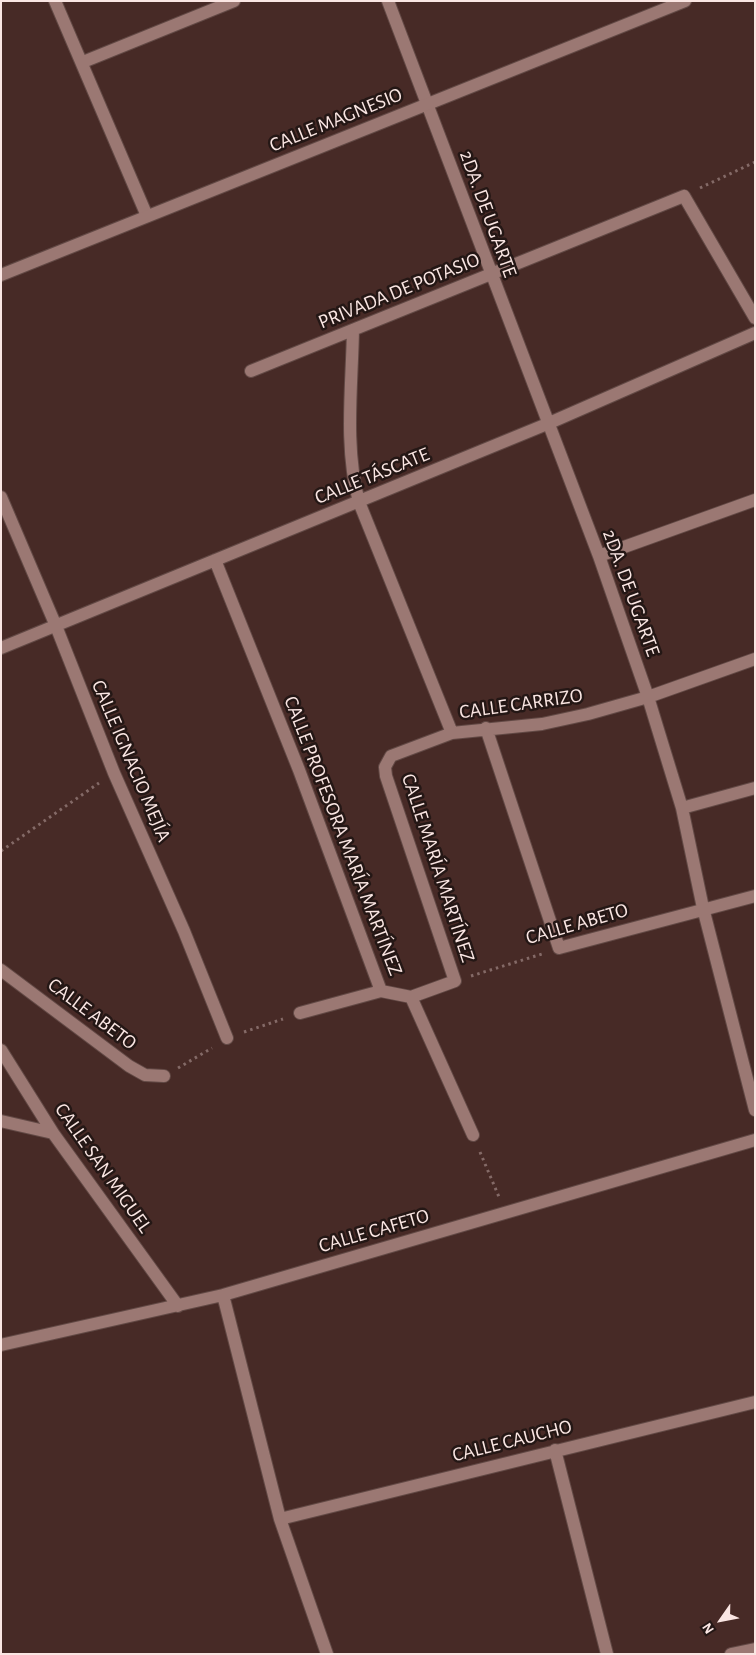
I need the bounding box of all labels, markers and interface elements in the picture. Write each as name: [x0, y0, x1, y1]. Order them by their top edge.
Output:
street label: CALLE MAGNESIO: [266, 82, 406, 158]
street label: 2DA. DE UGARTE: [454, 147, 522, 281]
street label: PRIVADA DE POTASIO: [315, 248, 483, 334]
street label: CALLE TÁSCATE: [311, 442, 433, 510]
street label: 2DA. DE UGARTE: [597, 526, 665, 660]
street label: CALLE IGNACIO MEJÍA: [86, 676, 176, 846]
street label: CALLE CARRIZO: [458, 683, 584, 725]
street label: CALLE PROFESORA MARÍA MARTÍNEZ: [279, 693, 407, 979]
street label: CALLE MARÍA MARTÍNEZ: [396, 771, 480, 965]
street label: CALLE ABETO: [523, 898, 631, 950]
street label: CALLE ABETO: [43, 973, 141, 1055]
street label: CALLE SAN MIGUEL: [49, 1099, 157, 1237]
street label: CALLE CAFETO: [316, 1204, 432, 1258]
street label: CALLE CAUCHO: [450, 1415, 574, 1467]
north arrow: [696, 1595, 746, 1645]
text: N: [700, 1620, 717, 1636]

